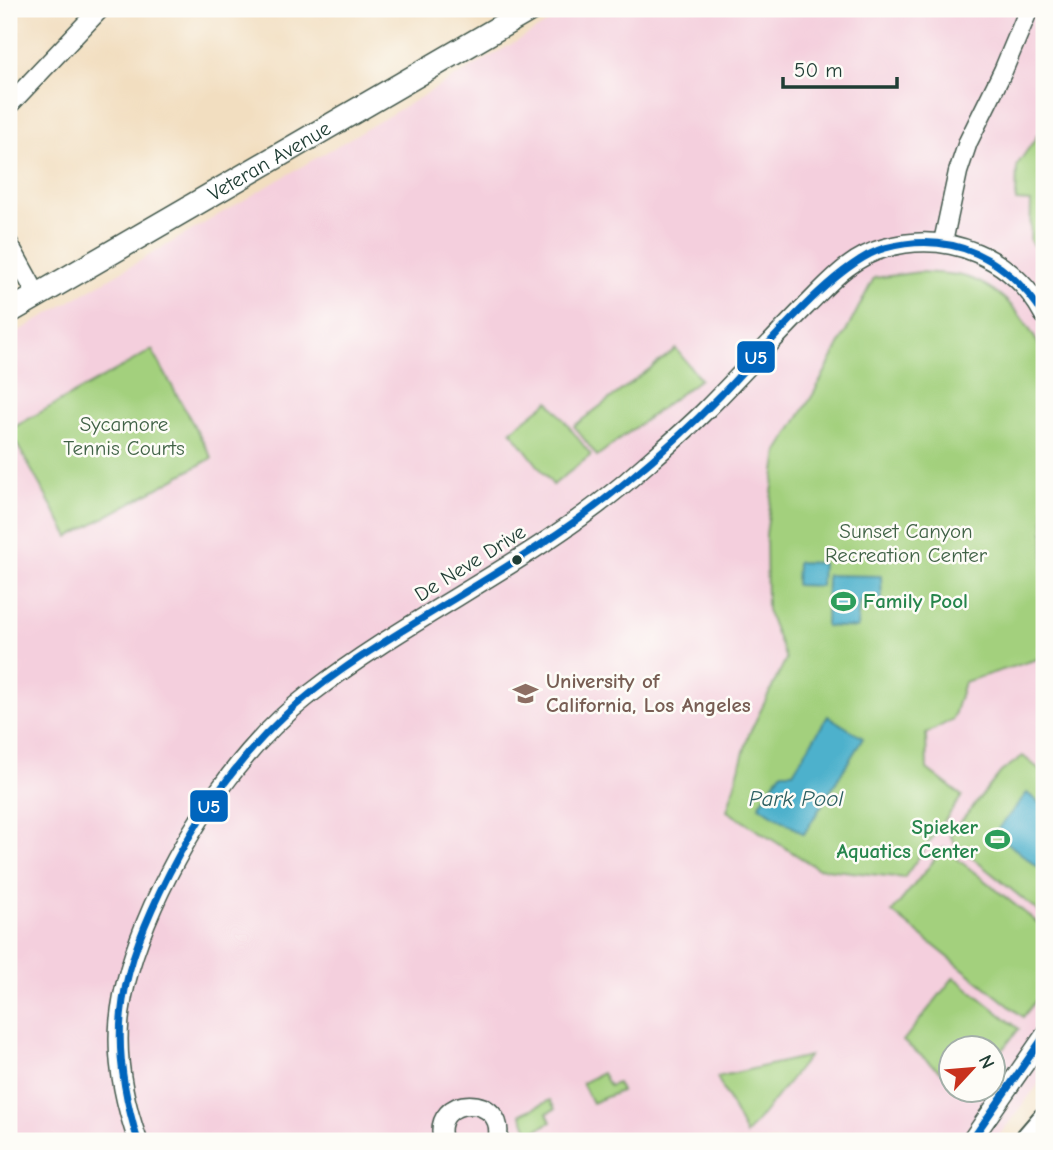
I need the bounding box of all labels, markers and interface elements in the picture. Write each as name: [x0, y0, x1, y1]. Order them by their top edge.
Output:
scale bar: [783, 46, 897, 90]
text: 50 m: [794, 58, 843, 82]
street label: Veteran Avenue: [204, 116, 335, 206]
line badge: U5: [736, 340, 776, 374]
text: U5: [745, 347, 767, 369]
park label: Sycamore Tennis Courts: [63, 412, 185, 460]
street label: De Neve Drive: [410, 519, 530, 607]
park label: Sunset Canyon Recreation Center: [825, 519, 988, 567]
unlabelled marker: [510, 553, 524, 567]
sports icon: Family Pool: [829, 587, 857, 615]
place label: Family Pool: [863, 589, 968, 613]
place label: University of California, Los Angeles: [546, 669, 751, 717]
school or university icon: University of California, Los Angeles: [512, 679, 540, 707]
water label: Park Pool: [749, 785, 844, 812]
line badge: U5: [189, 789, 229, 823]
text: U5: [198, 796, 220, 818]
place label: Spieker Aquatics Center: [836, 815, 979, 863]
sports icon: Spieker Aquatics Center: [984, 825, 1012, 853]
north arrow: [937, 1034, 1007, 1104]
text: N: [974, 1052, 999, 1072]

